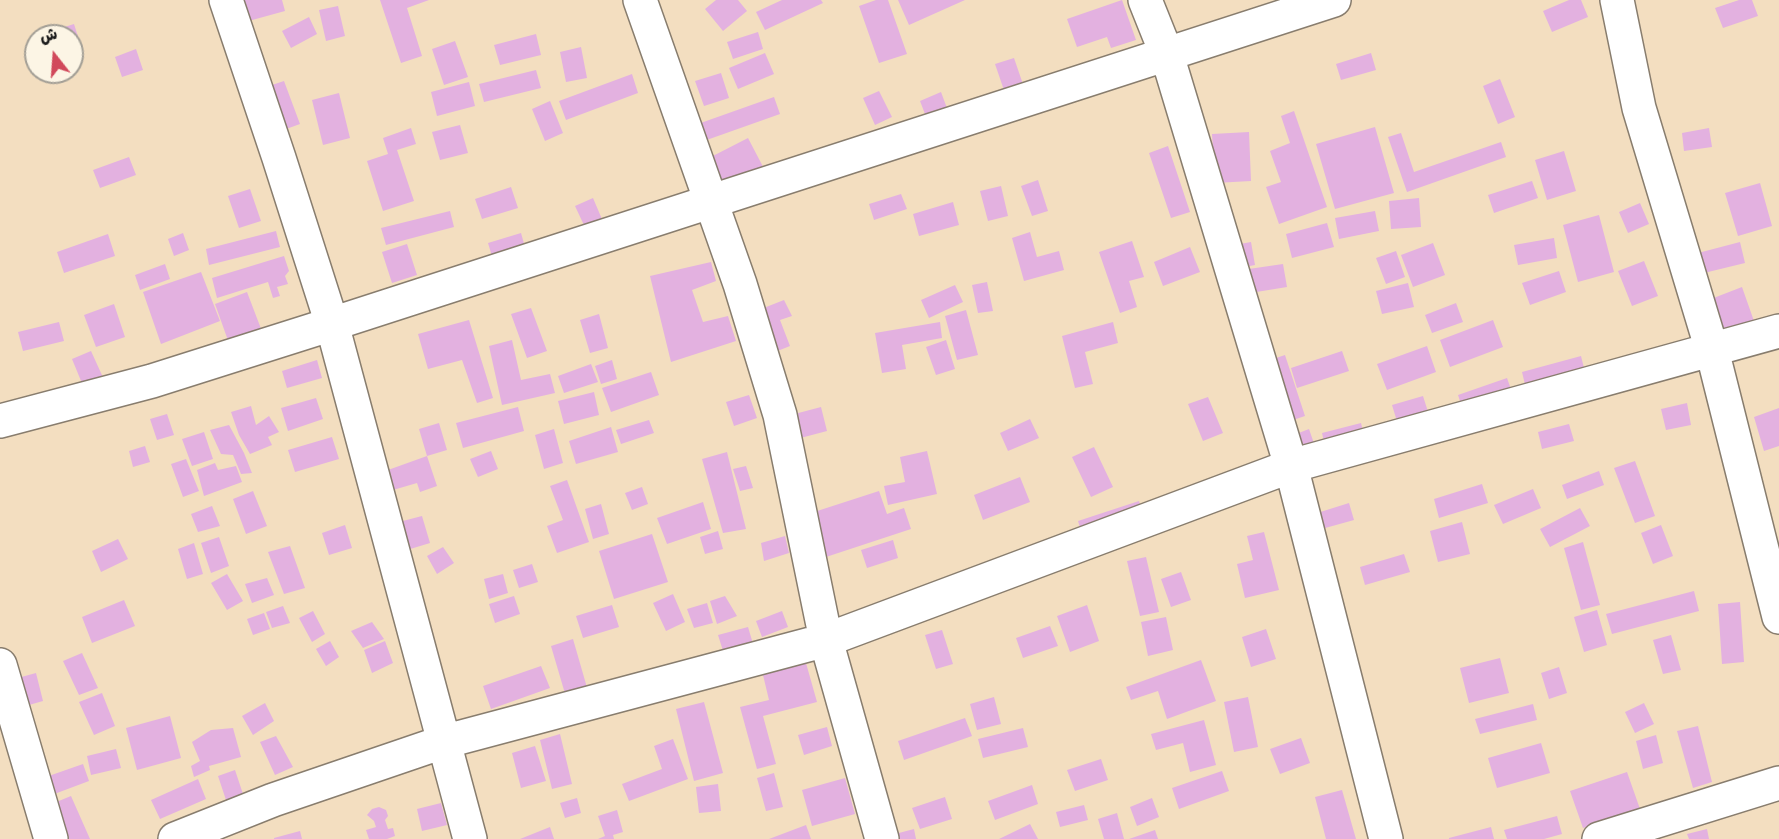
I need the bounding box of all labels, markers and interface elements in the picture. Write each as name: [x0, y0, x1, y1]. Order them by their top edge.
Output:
north arrow: [24, 24, 84, 84]
text: ش: [38, 27, 60, 50]

